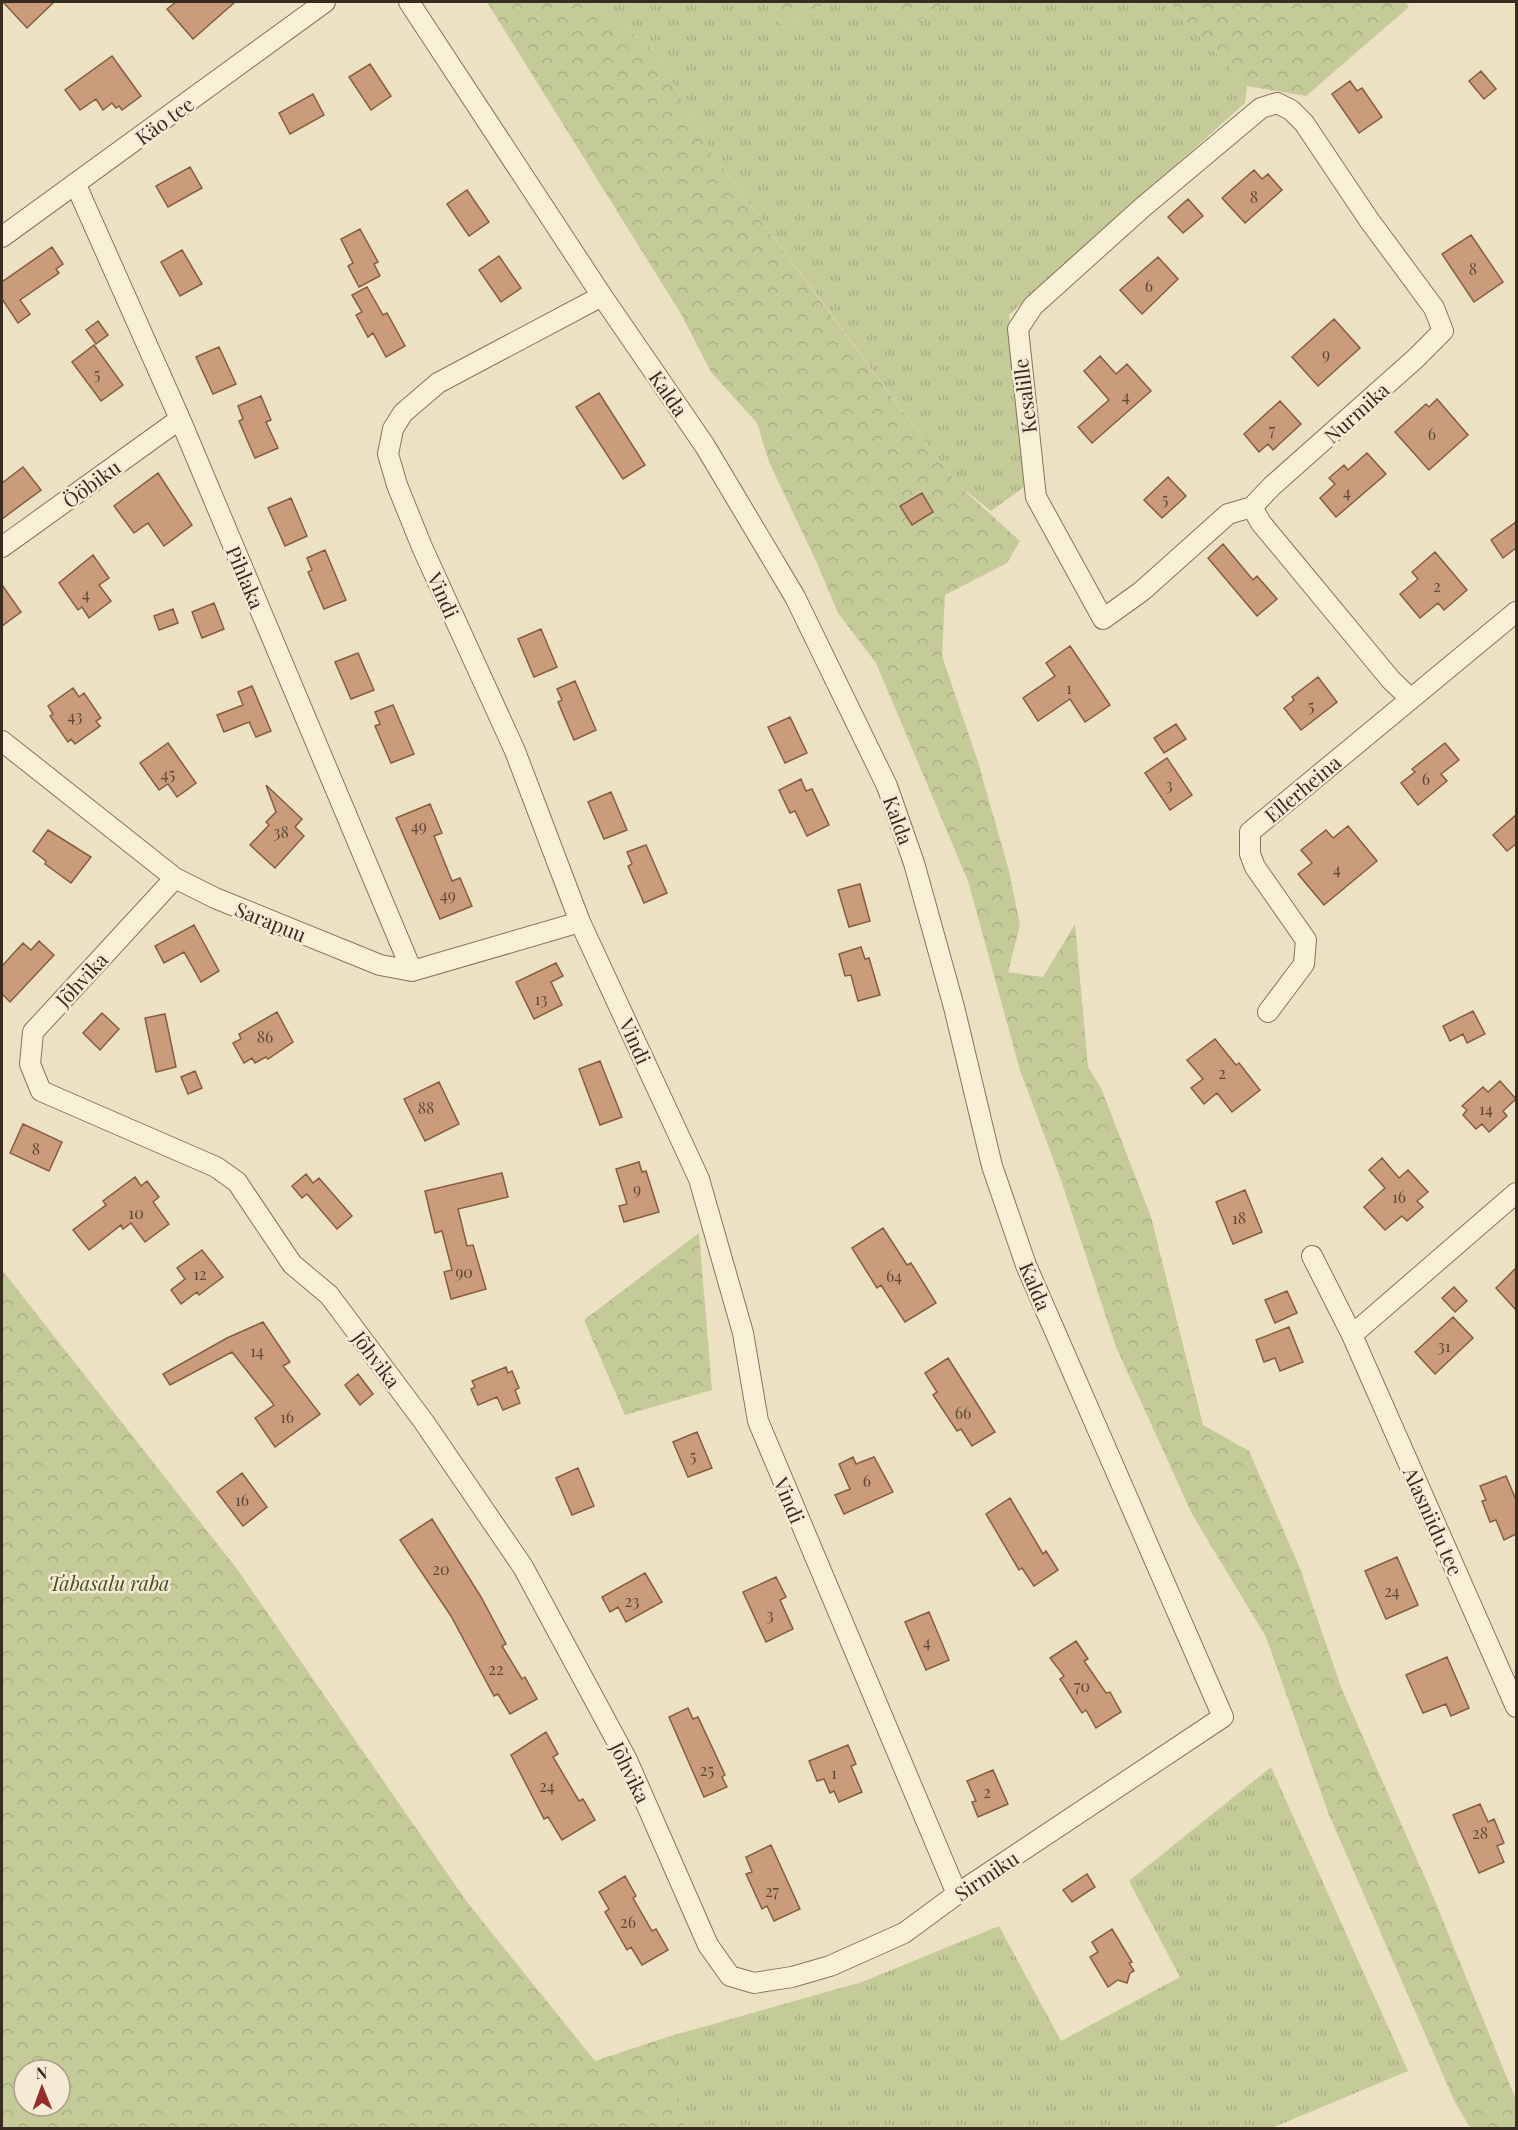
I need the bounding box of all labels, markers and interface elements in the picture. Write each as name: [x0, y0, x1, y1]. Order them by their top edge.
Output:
street label: Käo tee: [129, 90, 199, 150]
house number: 8: [1250, 186, 1258, 207]
house number: 8: [1469, 258, 1477, 279]
house number: 6: [1145, 275, 1153, 296]
house number: 9: [1322, 343, 1330, 364]
street label: Kesalille: [1006, 357, 1042, 435]
house number: 5: [94, 363, 100, 384]
street label: Kalda: [644, 365, 694, 421]
street label: Nurmika: [1318, 376, 1394, 448]
house number: 4: [1122, 385, 1130, 406]
house number: 7: [1269, 419, 1276, 440]
house number: 6: [1428, 423, 1436, 444]
street label: Ööbiku: [57, 453, 126, 513]
house number: 4: [1343, 481, 1351, 502]
house number: 5: [1162, 488, 1168, 509]
street label: Pihlaka: [221, 541, 271, 613]
street label: Vindi: [422, 567, 466, 622]
house number: 2: [1433, 575, 1441, 596]
house number: 4: [82, 583, 90, 604]
house number: 1: [1066, 677, 1072, 698]
house number: 5: [1308, 695, 1314, 716]
house number: 43: [68, 705, 82, 726]
street label: Ellerheina: [1258, 748, 1346, 828]
house number: 45: [161, 763, 175, 784]
house number: 6: [1422, 768, 1430, 789]
house number: 3: [1165, 774, 1173, 795]
street label: Kalda: [878, 792, 920, 848]
house number: 49: [411, 815, 427, 836]
house number: 38: [273, 821, 289, 842]
house number: 4: [1333, 858, 1341, 879]
house number: 49: [440, 884, 456, 905]
street label: Sarapuu: [231, 895, 311, 948]
street label: Jõhvika: [48, 946, 113, 1013]
house number: 13: [535, 988, 547, 1009]
street label: Vindi: [614, 1013, 658, 1068]
house number: 86: [257, 1026, 273, 1047]
house number: 2: [1218, 1062, 1226, 1083]
house number: 88: [418, 1097, 434, 1118]
house number: 14: [1479, 1098, 1493, 1119]
house number: 8: [32, 1138, 40, 1159]
house number: 9: [633, 1178, 641, 1199]
house number: 16: [1392, 1186, 1406, 1207]
house number: 10: [128, 1202, 144, 1223]
house number: 18: [1232, 1207, 1246, 1228]
street label: Kalda: [1014, 1258, 1058, 1314]
house number: 90: [455, 1261, 473, 1282]
house number: 12: [193, 1263, 207, 1284]
house number: 64: [886, 1265, 902, 1286]
street label: Jõhvika: [346, 1324, 407, 1393]
house number: 31: [1437, 1335, 1451, 1356]
house number: 14: [250, 1340, 264, 1361]
house number: 66: [955, 1402, 971, 1423]
house number: 16: [280, 1406, 294, 1427]
house number: 5: [690, 1445, 696, 1466]
street label: Alasniidu tee: [1398, 1462, 1470, 1580]
house number: 6: [863, 1470, 871, 1491]
street label: Vindi: [768, 1472, 812, 1527]
house number: 16: [235, 1489, 249, 1510]
house number: 20: [432, 1558, 450, 1579]
park label: Tabasalu raba: [49, 1569, 169, 1596]
house number: 24: [1384, 1580, 1400, 1601]
house number: 23: [625, 1590, 639, 1611]
house number: 3: [766, 1604, 774, 1625]
house number: 4: [923, 1631, 931, 1652]
house number: 22: [488, 1658, 504, 1679]
house number: 70: [1074, 1675, 1090, 1696]
street label: Jõhvika: [604, 1736, 657, 1807]
house number: 25: [700, 1759, 714, 1780]
house number: 1: [831, 1762, 837, 1783]
house number: 24: [539, 1775, 555, 1796]
house number: 2: [983, 1781, 991, 1802]
house number: 28: [1472, 1822, 1488, 1843]
street label: Sirmiku: [949, 1844, 1024, 1906]
house number: 27: [765, 1880, 780, 1901]
house number: 26: [620, 1911, 636, 1932]
north arrow: [12, 2058, 72, 2118]
text: N: [36, 2062, 48, 2083]

